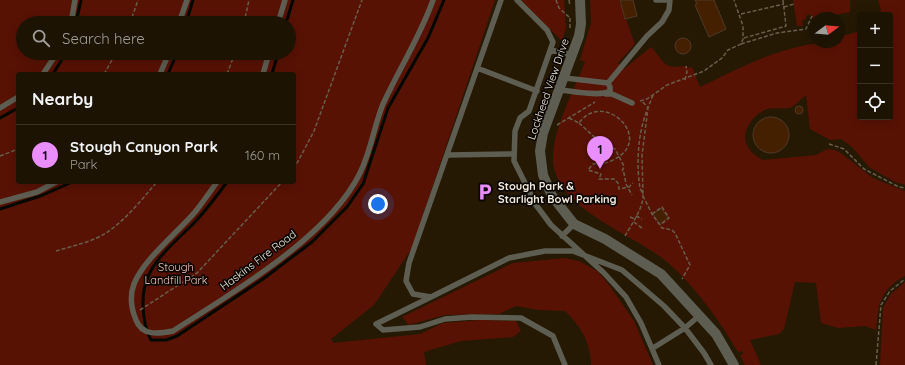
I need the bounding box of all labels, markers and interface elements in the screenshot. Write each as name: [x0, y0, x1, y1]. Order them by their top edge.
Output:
north arrow: [809, 12, 845, 48]
map controls: [857, 12, 893, 120]
button: +: [857, 12, 893, 48]
search box: [16, 16, 296, 60]
icon: search: [30, 27, 52, 49]
text: Search here: [62, 29, 145, 48]
street label: Lockheed View Drive: [524, 37, 572, 141]
button: −: [857, 48, 893, 84]
button: locate: [857, 84, 893, 120]
text: Nearby: [32, 88, 93, 109]
pin: 1: [587, 136, 613, 169]
text: Stough Canyon Park: [70, 137, 218, 156]
text: 1: [42, 147, 48, 163]
text: 160 m: [245, 147, 280, 163]
text: Park: [70, 156, 98, 172]
place label: Stough Park & Starlight Bowl Parking: [498, 179, 617, 206]
parking icon: Stough Park & Starlight Bowl Parking: [475, 182, 495, 202]
your location: [368, 194, 388, 214]
street label: Haskins Fire Road: [217, 227, 299, 293]
park label: Stough Landfill Park: [144, 260, 208, 287]

